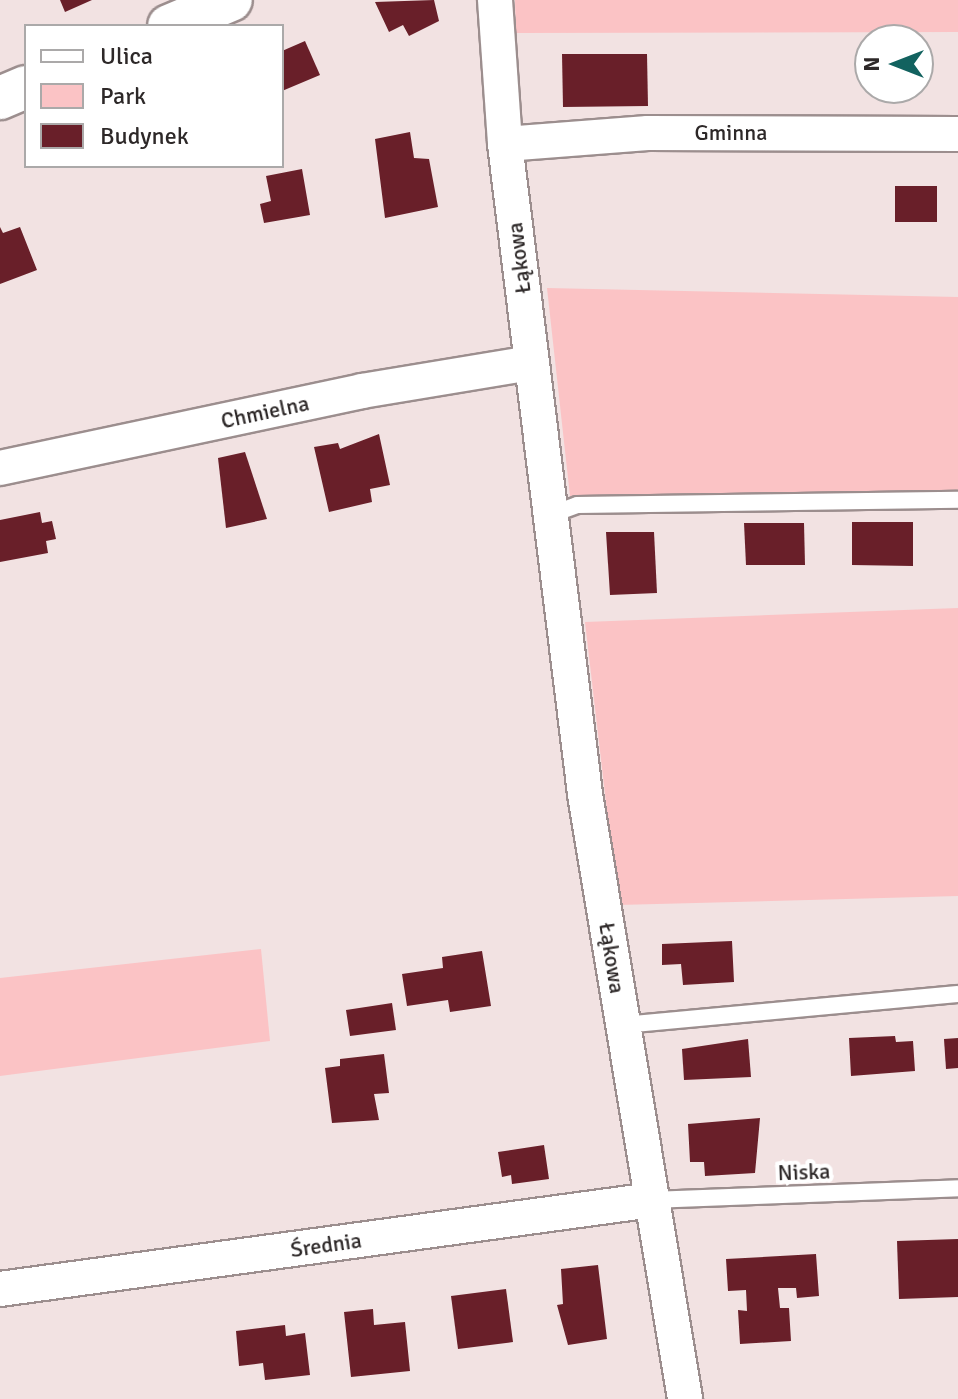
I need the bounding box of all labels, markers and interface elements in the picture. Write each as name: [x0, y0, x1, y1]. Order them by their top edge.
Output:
legend: [24, 24, 284, 168]
north arrow: [854, 24, 934, 104]
text: Ulica: [100, 41, 153, 71]
text: N: [858, 56, 885, 72]
text: Park: [100, 81, 146, 111]
street label: Gminna: [695, 120, 767, 146]
text: Budynek: [100, 121, 189, 151]
street label: Łąkowa: [502, 221, 536, 295]
street label: Chmielna: [219, 390, 311, 434]
street label: Łąkowa: [593, 921, 631, 995]
street label: Niska: [777, 1158, 831, 1186]
street label: Średnia: [289, 1227, 363, 1263]

